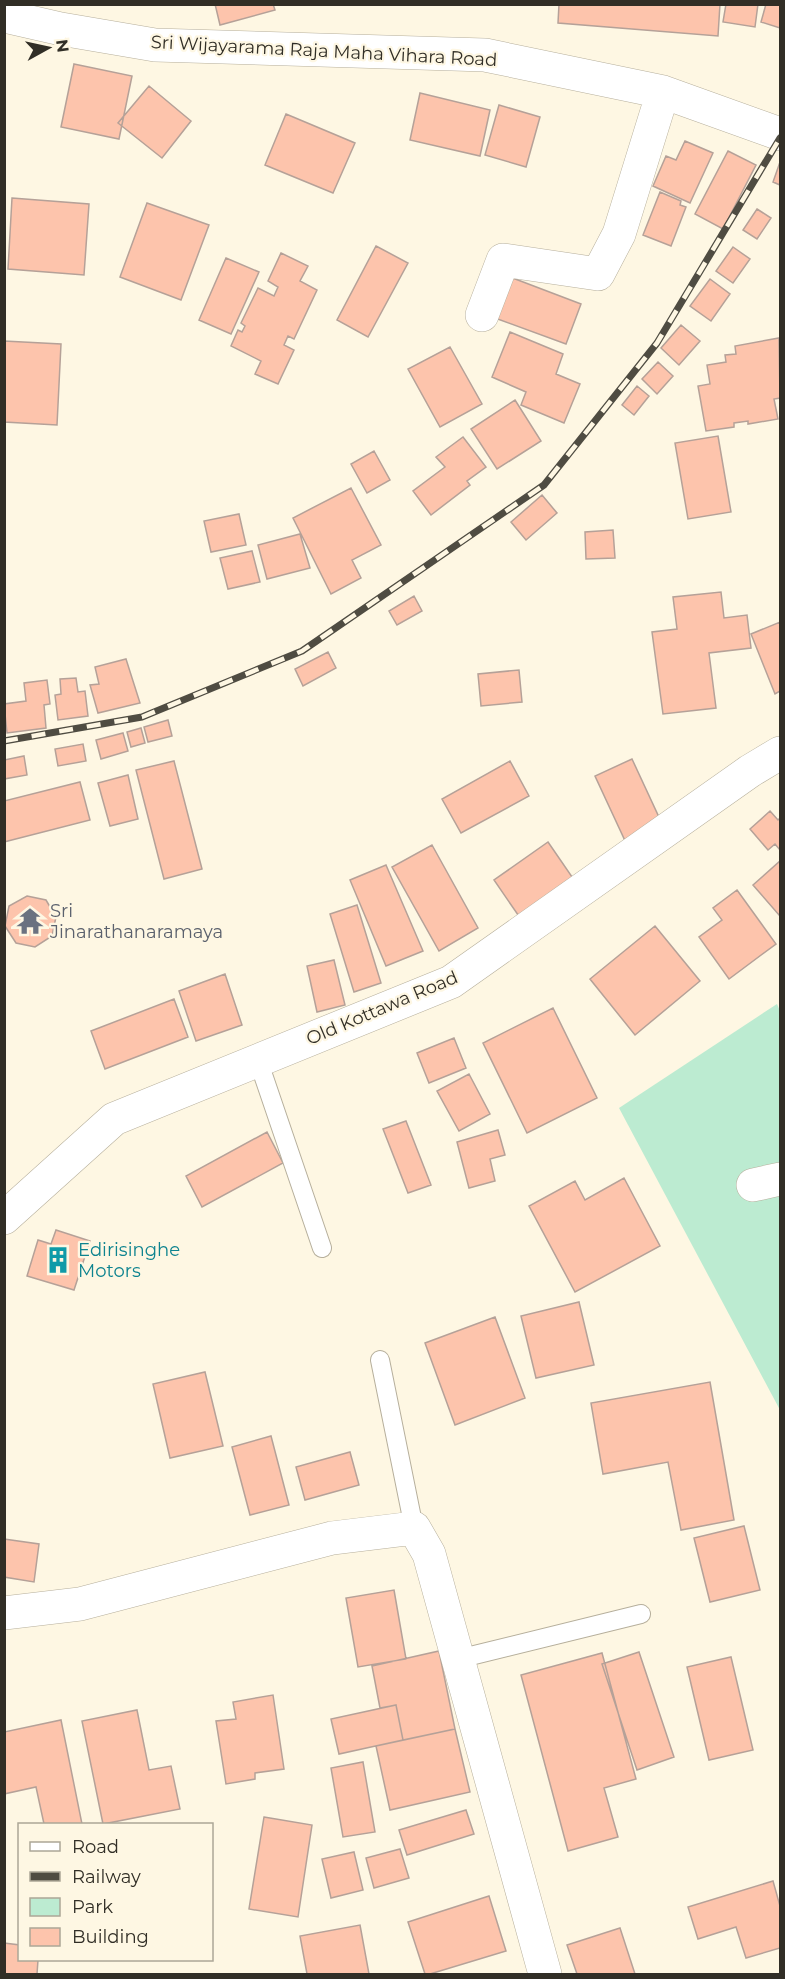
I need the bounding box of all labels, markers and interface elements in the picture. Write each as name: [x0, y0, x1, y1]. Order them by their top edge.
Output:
north arrow: [18, 18, 78, 78]
street label: Sri Wijayarama Raja Maha Vihara Road: [150, 31, 498, 71]
text: N: [52, 38, 73, 54]
place label: Sri Jinarathanaramaya: [49, 900, 223, 943]
temple icon: Sri Jinarathanaramaya: [15, 906, 45, 936]
street label: Old Kottawa Road: [303, 966, 461, 1050]
place label: Edirisinghe Motors: [78, 1239, 180, 1282]
building icon: Edirisinghe Motors: [43, 1245, 73, 1275]
legend: [18, 1823, 213, 1961]
text: Road: [72, 1836, 119, 1858]
text: Railway: [72, 1866, 141, 1888]
text: Park: [72, 1896, 113, 1918]
text: Building: [72, 1926, 149, 1948]

